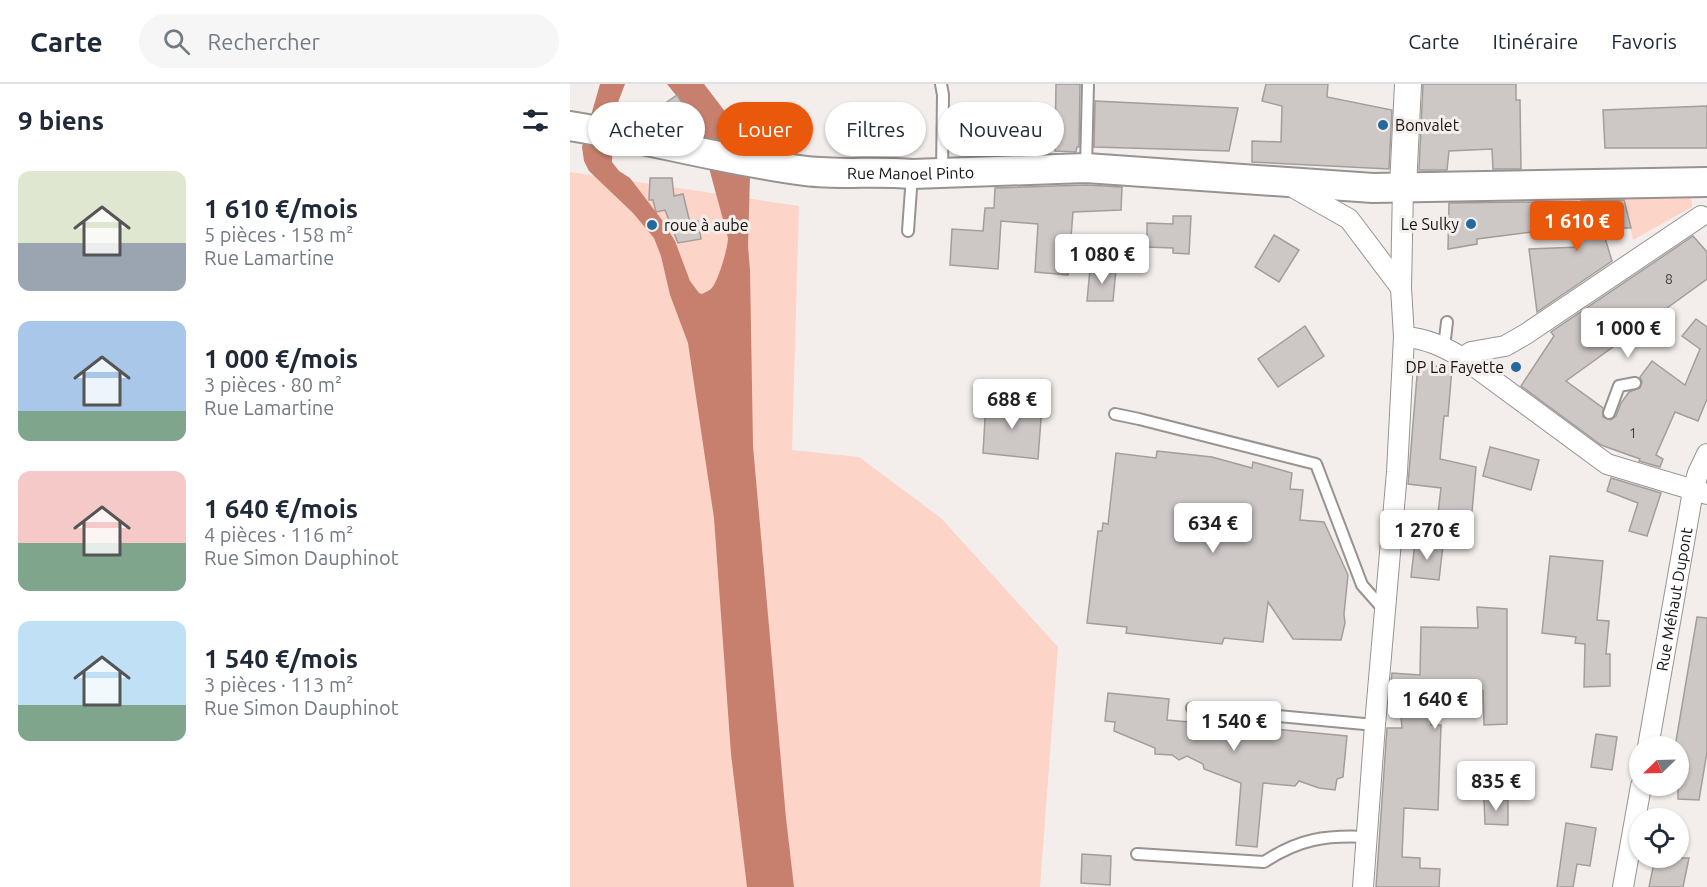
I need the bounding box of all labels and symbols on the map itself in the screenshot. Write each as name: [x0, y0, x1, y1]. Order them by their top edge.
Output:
place label: Bonvalet: [1395, 116, 1460, 134]
marker: Bonvalet: [1376, 118, 1390, 132]
street label: Rue Manoel Pinto: [847, 163, 975, 183]
pin: 1 610 €: [1522, 201, 1632, 252]
place label: Le Sulky: [1401, 215, 1459, 233]
place label: roue à aube: [664, 216, 748, 234]
marker: Le Sulky: [1464, 217, 1478, 231]
marker: roue à aube: [645, 218, 659, 232]
pin: 1 080 €: [1047, 234, 1157, 285]
house number: 8: [1665, 271, 1673, 287]
pin: 1 000 €: [1573, 308, 1683, 359]
place label: DP La Fayette: [1406, 358, 1504, 376]
marker: DP La Fayette: [1509, 360, 1523, 374]
pin: 688 €: [970, 379, 1054, 430]
house number: 1: [1629, 425, 1637, 441]
pin: 634 €: [1171, 503, 1255, 554]
pin: 1 270 €: [1372, 510, 1482, 561]
street label: Rue Méhaut Dupont: [1653, 525, 1696, 672]
pin: 1 640 €: [1380, 679, 1490, 730]
pin: 1 540 €: [1179, 701, 1289, 752]
north arrow: [1629, 736, 1689, 796]
pin: 835 €: [1454, 761, 1538, 812]

